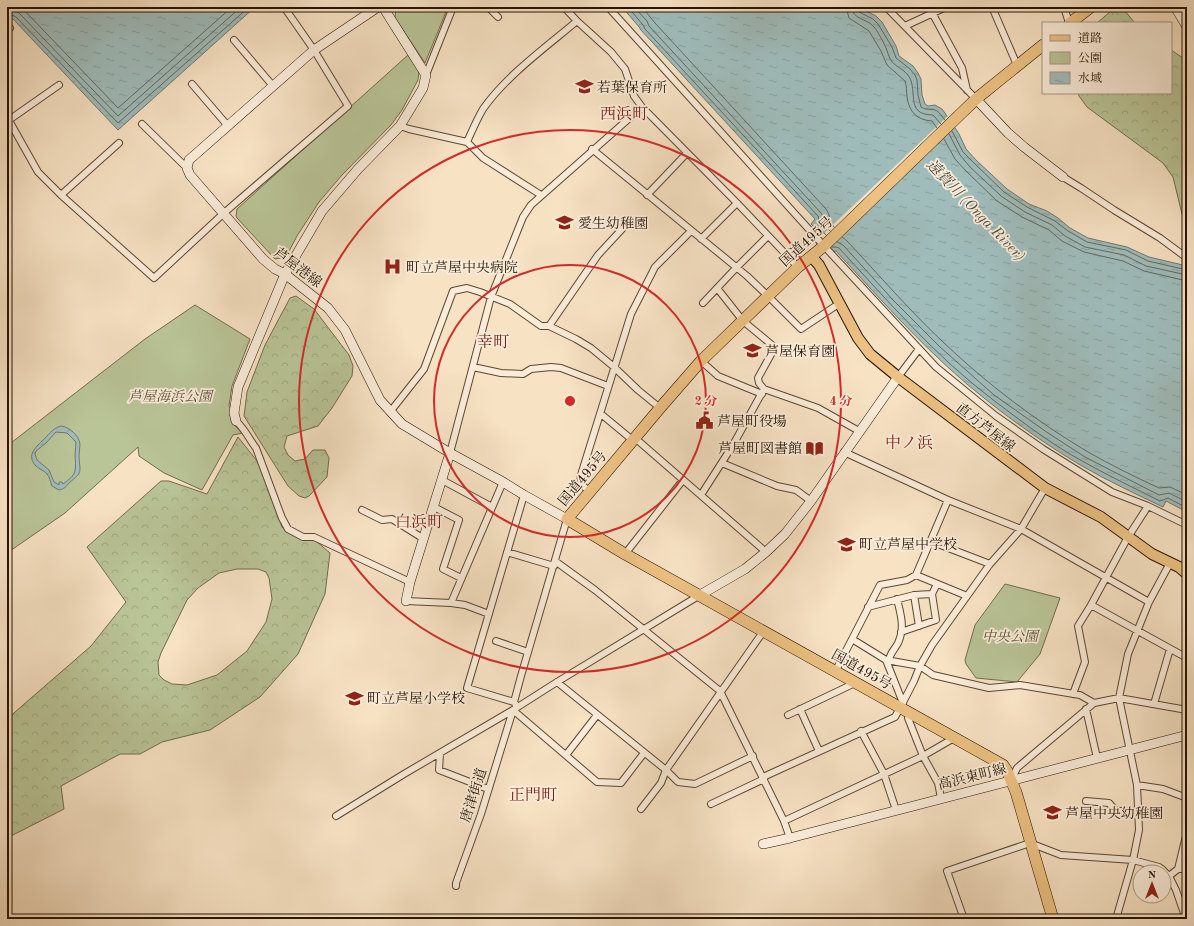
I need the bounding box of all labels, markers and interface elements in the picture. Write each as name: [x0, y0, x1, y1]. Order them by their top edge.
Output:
legend: [1042, 22, 1172, 94]
text: 道路: [1078, 31, 1102, 45]
text: 公園: [1078, 52, 1102, 65]
text: 水域: [1078, 71, 1102, 85]
school or university icon: 若葉保育所: [574, 77, 594, 97]
place label: 若葉保育所: [597, 80, 667, 95]
district label: 西浜町: [600, 105, 648, 123]
water label: 遠賀川 (Onga River): [923, 156, 1028, 265]
school or university icon: 愛生幼稚園: [555, 213, 575, 233]
street label: 国道495号: [777, 214, 836, 269]
place label: 愛生幼稚園: [578, 216, 648, 231]
street label: 芦屋港線: [271, 245, 325, 290]
hospital icon: 町立芦屋中央病院: [383, 257, 403, 277]
place label: 町立芦屋中央病院: [406, 260, 518, 275]
district label: 幸町: [477, 333, 509, 351]
school or university icon: 芦屋保育園: [742, 341, 762, 361]
place label: 芦屋保育園: [765, 344, 835, 359]
park label: 芦屋海浜公園: [128, 389, 214, 404]
centre of rings: [563, 394, 577, 408]
text: 2 分: [695, 394, 717, 408]
text: 4 分: [830, 394, 852, 408]
street label: 直方芦屋線: [953, 400, 1018, 455]
public building icon: 芦屋町役場: [694, 411, 714, 431]
place label: 芦屋町役場: [717, 414, 787, 429]
district label: 中ノ浜: [885, 434, 933, 452]
library icon: 芦屋町図書館: [805, 438, 825, 458]
place label: 芦屋町図書館: [718, 441, 802, 456]
street label: 国道495号: [555, 448, 609, 509]
district label: 白浜町: [395, 513, 443, 531]
school or university icon: 町立芦屋中学校: [836, 534, 856, 554]
place label: 町立芦屋中学校: [859, 537, 957, 552]
park label: 中央公園: [982, 629, 1040, 644]
street label: 国道495号: [829, 647, 894, 692]
school or university icon: 町立芦屋小学校: [344, 688, 364, 708]
place label: 町立芦屋小学校: [367, 691, 465, 706]
street label: 高浜東町線: [936, 761, 1008, 792]
street label: 唐津街道: [458, 766, 489, 824]
district label: 正門町: [509, 786, 557, 804]
school or university icon: 芦屋中央幼稚園: [1042, 803, 1062, 823]
place label: 芦屋中央幼稚園: [1065, 806, 1163, 821]
north arrow: [1132, 864, 1172, 904]
text: N: [1148, 870, 1157, 881]

